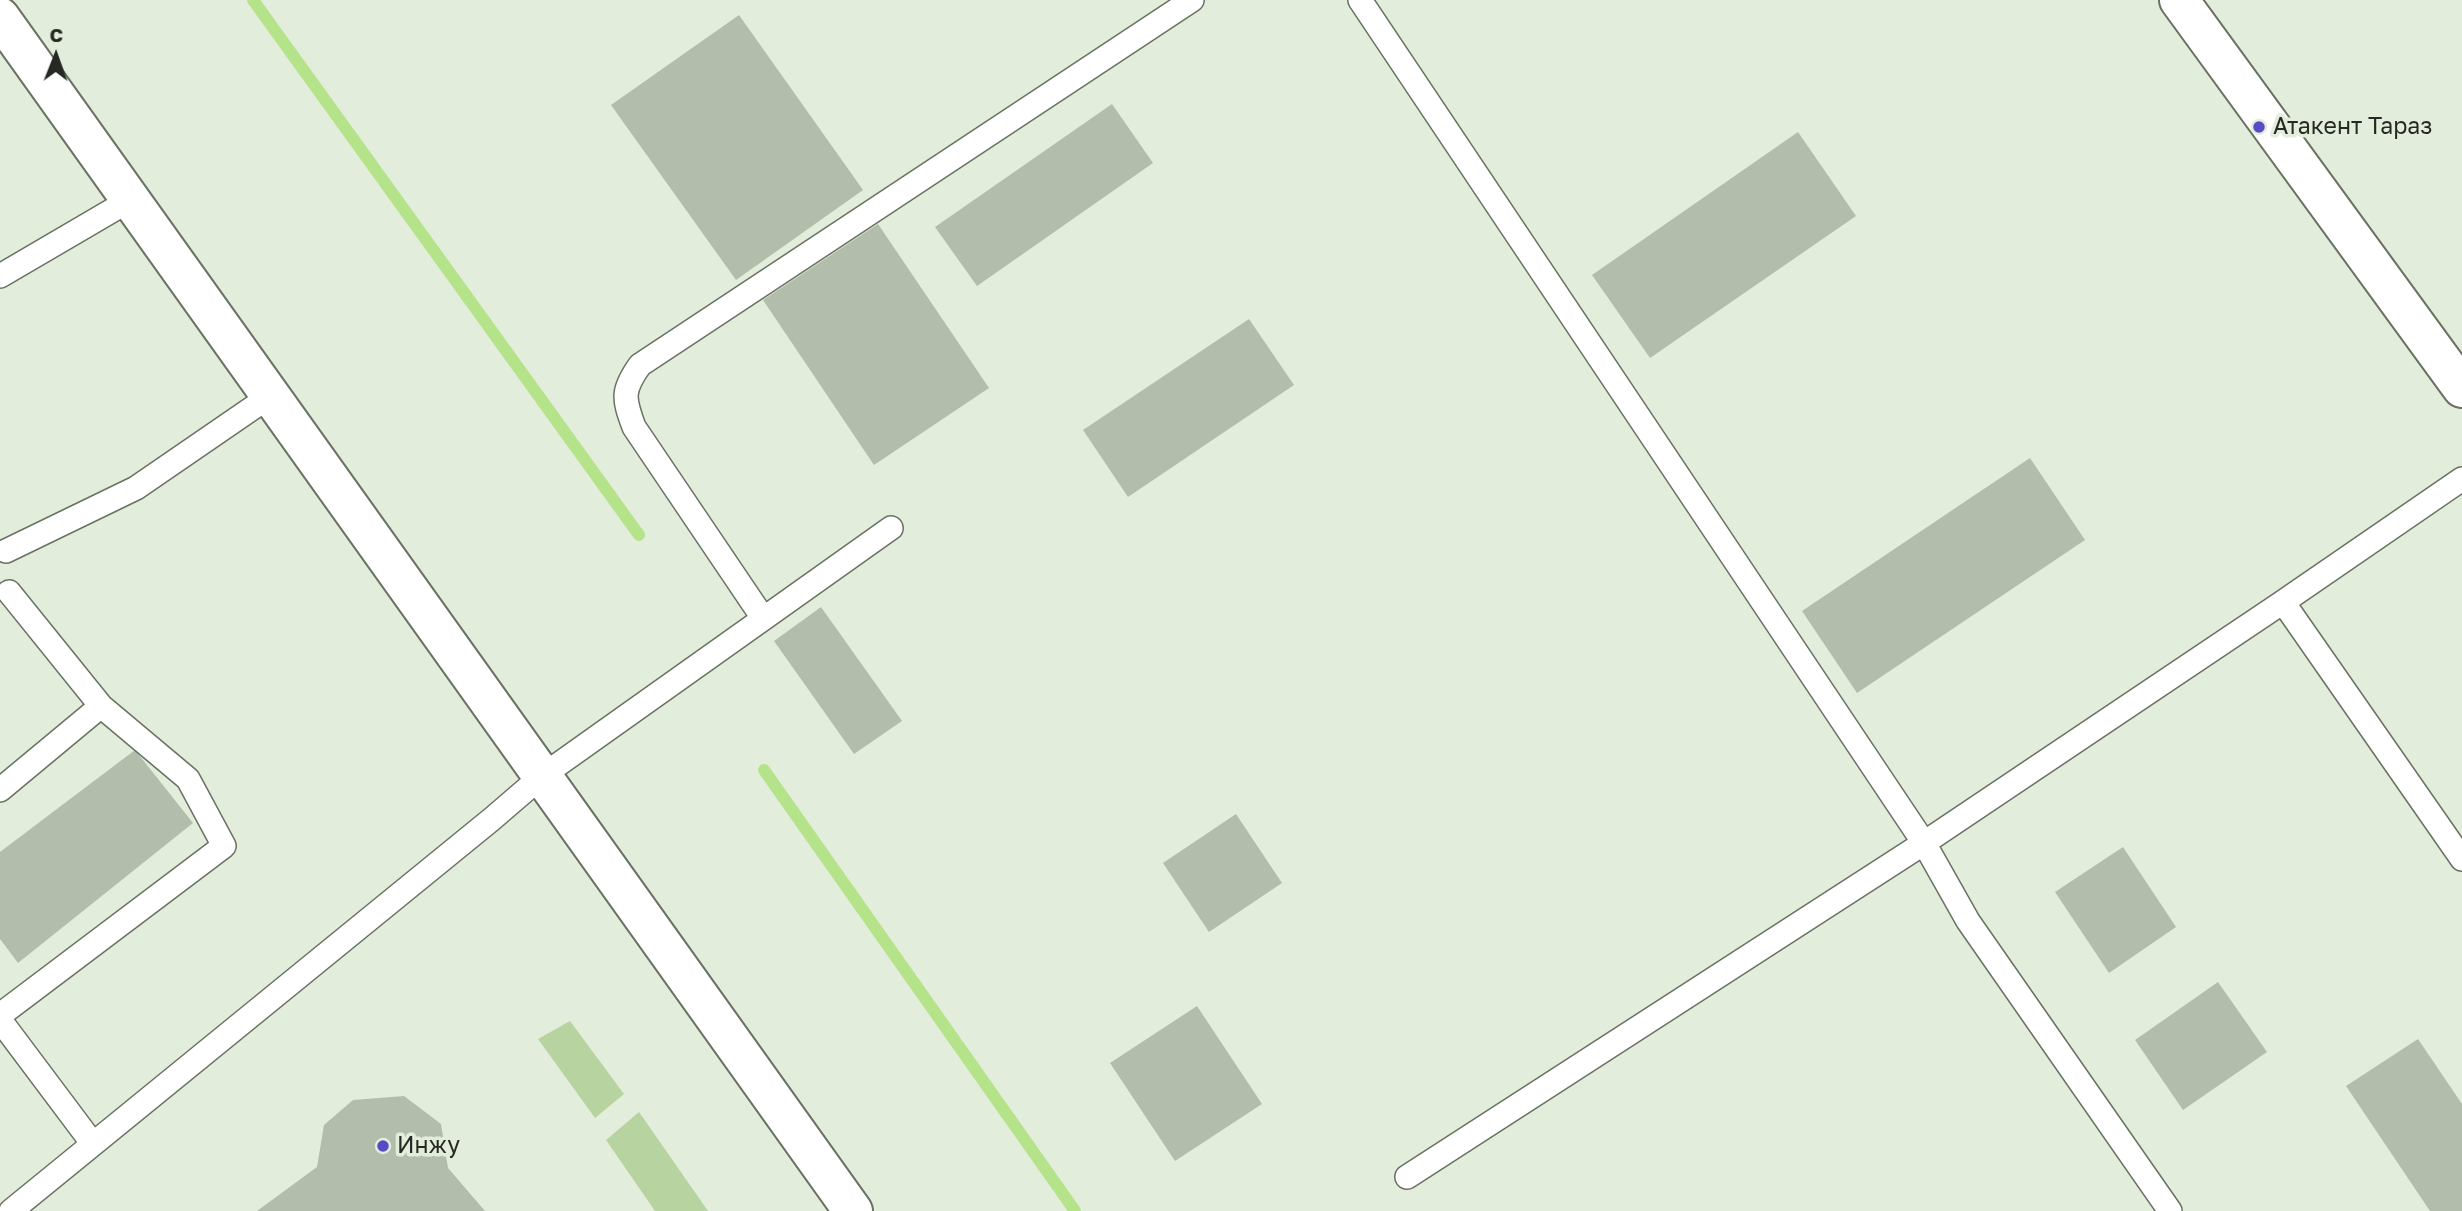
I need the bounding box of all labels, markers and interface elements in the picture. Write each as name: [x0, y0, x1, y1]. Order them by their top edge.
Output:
north arrow: [21, 21, 91, 91]
text: С: [49, 23, 63, 46]
place label: Атакент Тараз: [2273, 113, 2432, 141]
marker: Атакент Тараз: [2251, 119, 2267, 135]
place label: Инжу: [397, 1132, 460, 1160]
marker: Инжу: [375, 1138, 391, 1154]

